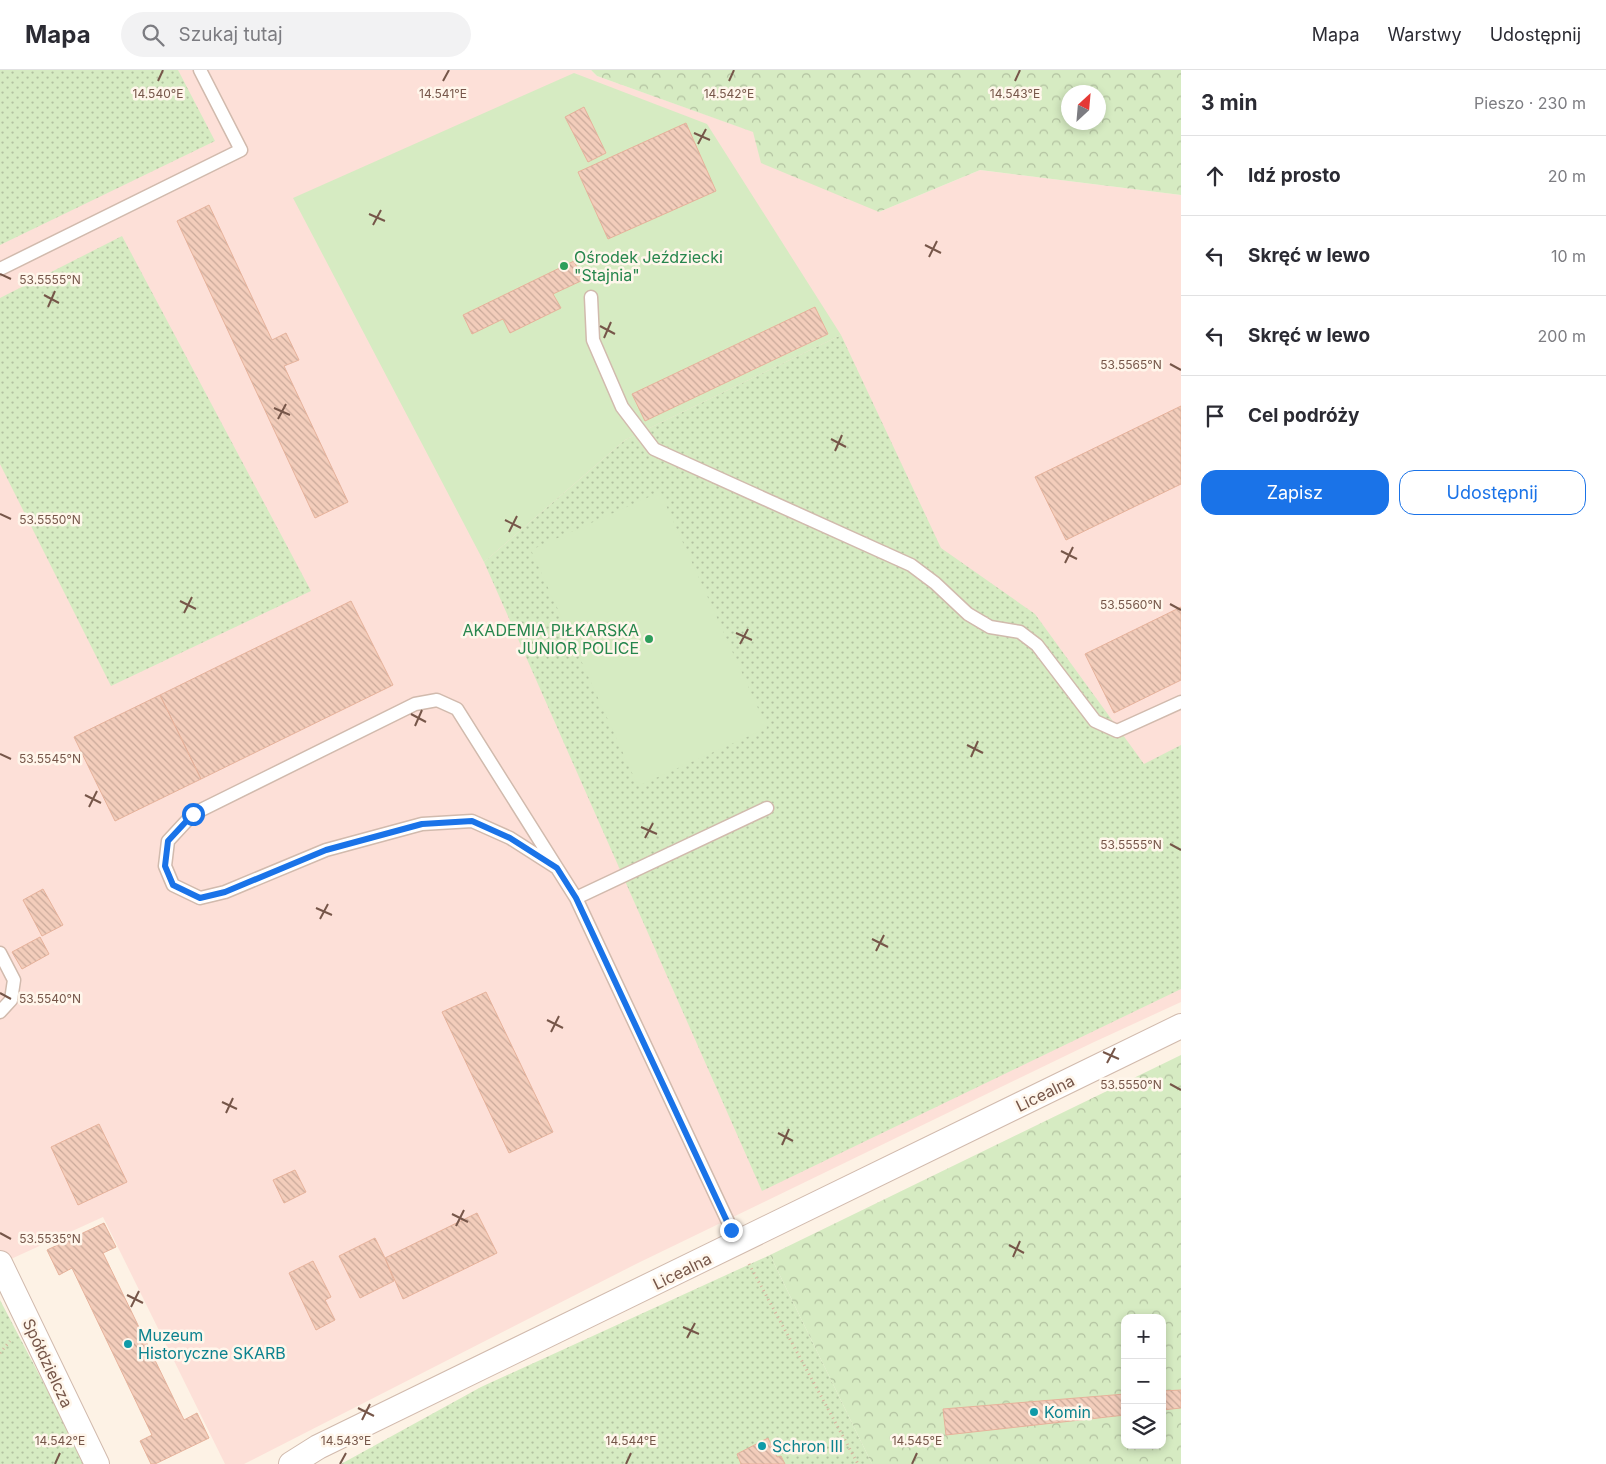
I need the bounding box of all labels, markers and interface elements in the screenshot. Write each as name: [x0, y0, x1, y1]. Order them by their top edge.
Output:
search box: [121, 12, 471, 57]
text: Mapa: [25, 20, 91, 49]
icon: search: [139, 21, 167, 49]
text: Szukaj tutaj: [179, 23, 283, 46]
text: Mapa: [1312, 24, 1359, 45]
text: Warstwy: [1387, 24, 1462, 45]
text: Udostępnij: [1490, 24, 1581, 45]
north arrow: [1061, 85, 1106, 130]
text: 14.540°E: [133, 86, 183, 101]
text: 14.541°E: [419, 86, 467, 101]
text: 14.542°E: [704, 86, 754, 101]
text: 14.543°E: [990, 86, 1040, 101]
text: 3 min: [1201, 90, 1257, 115]
text: Pieszo · 230 m: [1474, 93, 1586, 113]
icon: ahead: [1201, 162, 1229, 190]
text: Idź prosto: [1248, 164, 1341, 187]
text: 20 m: [1548, 166, 1586, 186]
icon: left: [1201, 242, 1229, 270]
text: Skręć w lewo: [1248, 244, 1370, 267]
text: 10 m: [1551, 246, 1586, 266]
place label: Ośrodek Jeździecki "Stajnia": [574, 247, 723, 285]
marker: Ośrodek Jeździecki "Stajnia": [558, 260, 570, 272]
text: 53.5555°N: [19, 272, 81, 287]
icon: left: [1201, 322, 1229, 350]
text: Skręć w lewo: [1248, 324, 1370, 347]
text: 200 m: [1538, 326, 1586, 346]
text: 53.5565°N: [1100, 357, 1162, 372]
icon: arrive: [1201, 402, 1229, 430]
text: Cel podróży: [1248, 404, 1360, 427]
button: Zapisz: [1201, 470, 1389, 515]
button: Udostępnij: [1399, 470, 1586, 515]
text: 53.5550°N: [19, 512, 81, 527]
text: 53.5560°N: [1100, 597, 1162, 612]
place label: AKADEMIA PIŁKARSKA JUNIOR POLICE: [463, 620, 639, 658]
marker: AKADEMIA PIŁKARSKA JUNIOR POLICE: [643, 633, 655, 645]
text: 53.5545°N: [19, 751, 81, 766]
route start: [182, 803, 205, 826]
text: 53.5555°N: [1100, 837, 1162, 852]
text: 53.5540°N: [19, 991, 81, 1006]
street label: Licealna: [1012, 1070, 1078, 1116]
text: 53.5550°N: [1100, 1077, 1162, 1092]
route end: [720, 1219, 743, 1242]
text: 53.5535°N: [19, 1231, 81, 1246]
street label: Licealna: [649, 1248, 715, 1294]
map controls: [1121, 1314, 1166, 1449]
button: +: [1121, 1314, 1166, 1359]
street label: Spółdzielcza: [19, 1315, 77, 1411]
place label: Muzeum Historyczne SKARB: [138, 1325, 286, 1363]
marker: Muzeum Historyczne SKARB: [122, 1338, 134, 1350]
button: −: [1121, 1359, 1166, 1404]
place label: Komin: [1044, 1402, 1091, 1422]
button: layers: [1121, 1404, 1166, 1449]
marker: Komin: [1028, 1406, 1040, 1418]
text: 14.542°E: [35, 1433, 85, 1448]
text: 14.543°E: [321, 1433, 371, 1448]
text: 14.544°E: [606, 1433, 656, 1448]
text: 14.545°E: [892, 1433, 942, 1448]
place label: Schron III: [772, 1436, 843, 1456]
marker: Schron III: [756, 1440, 768, 1452]

